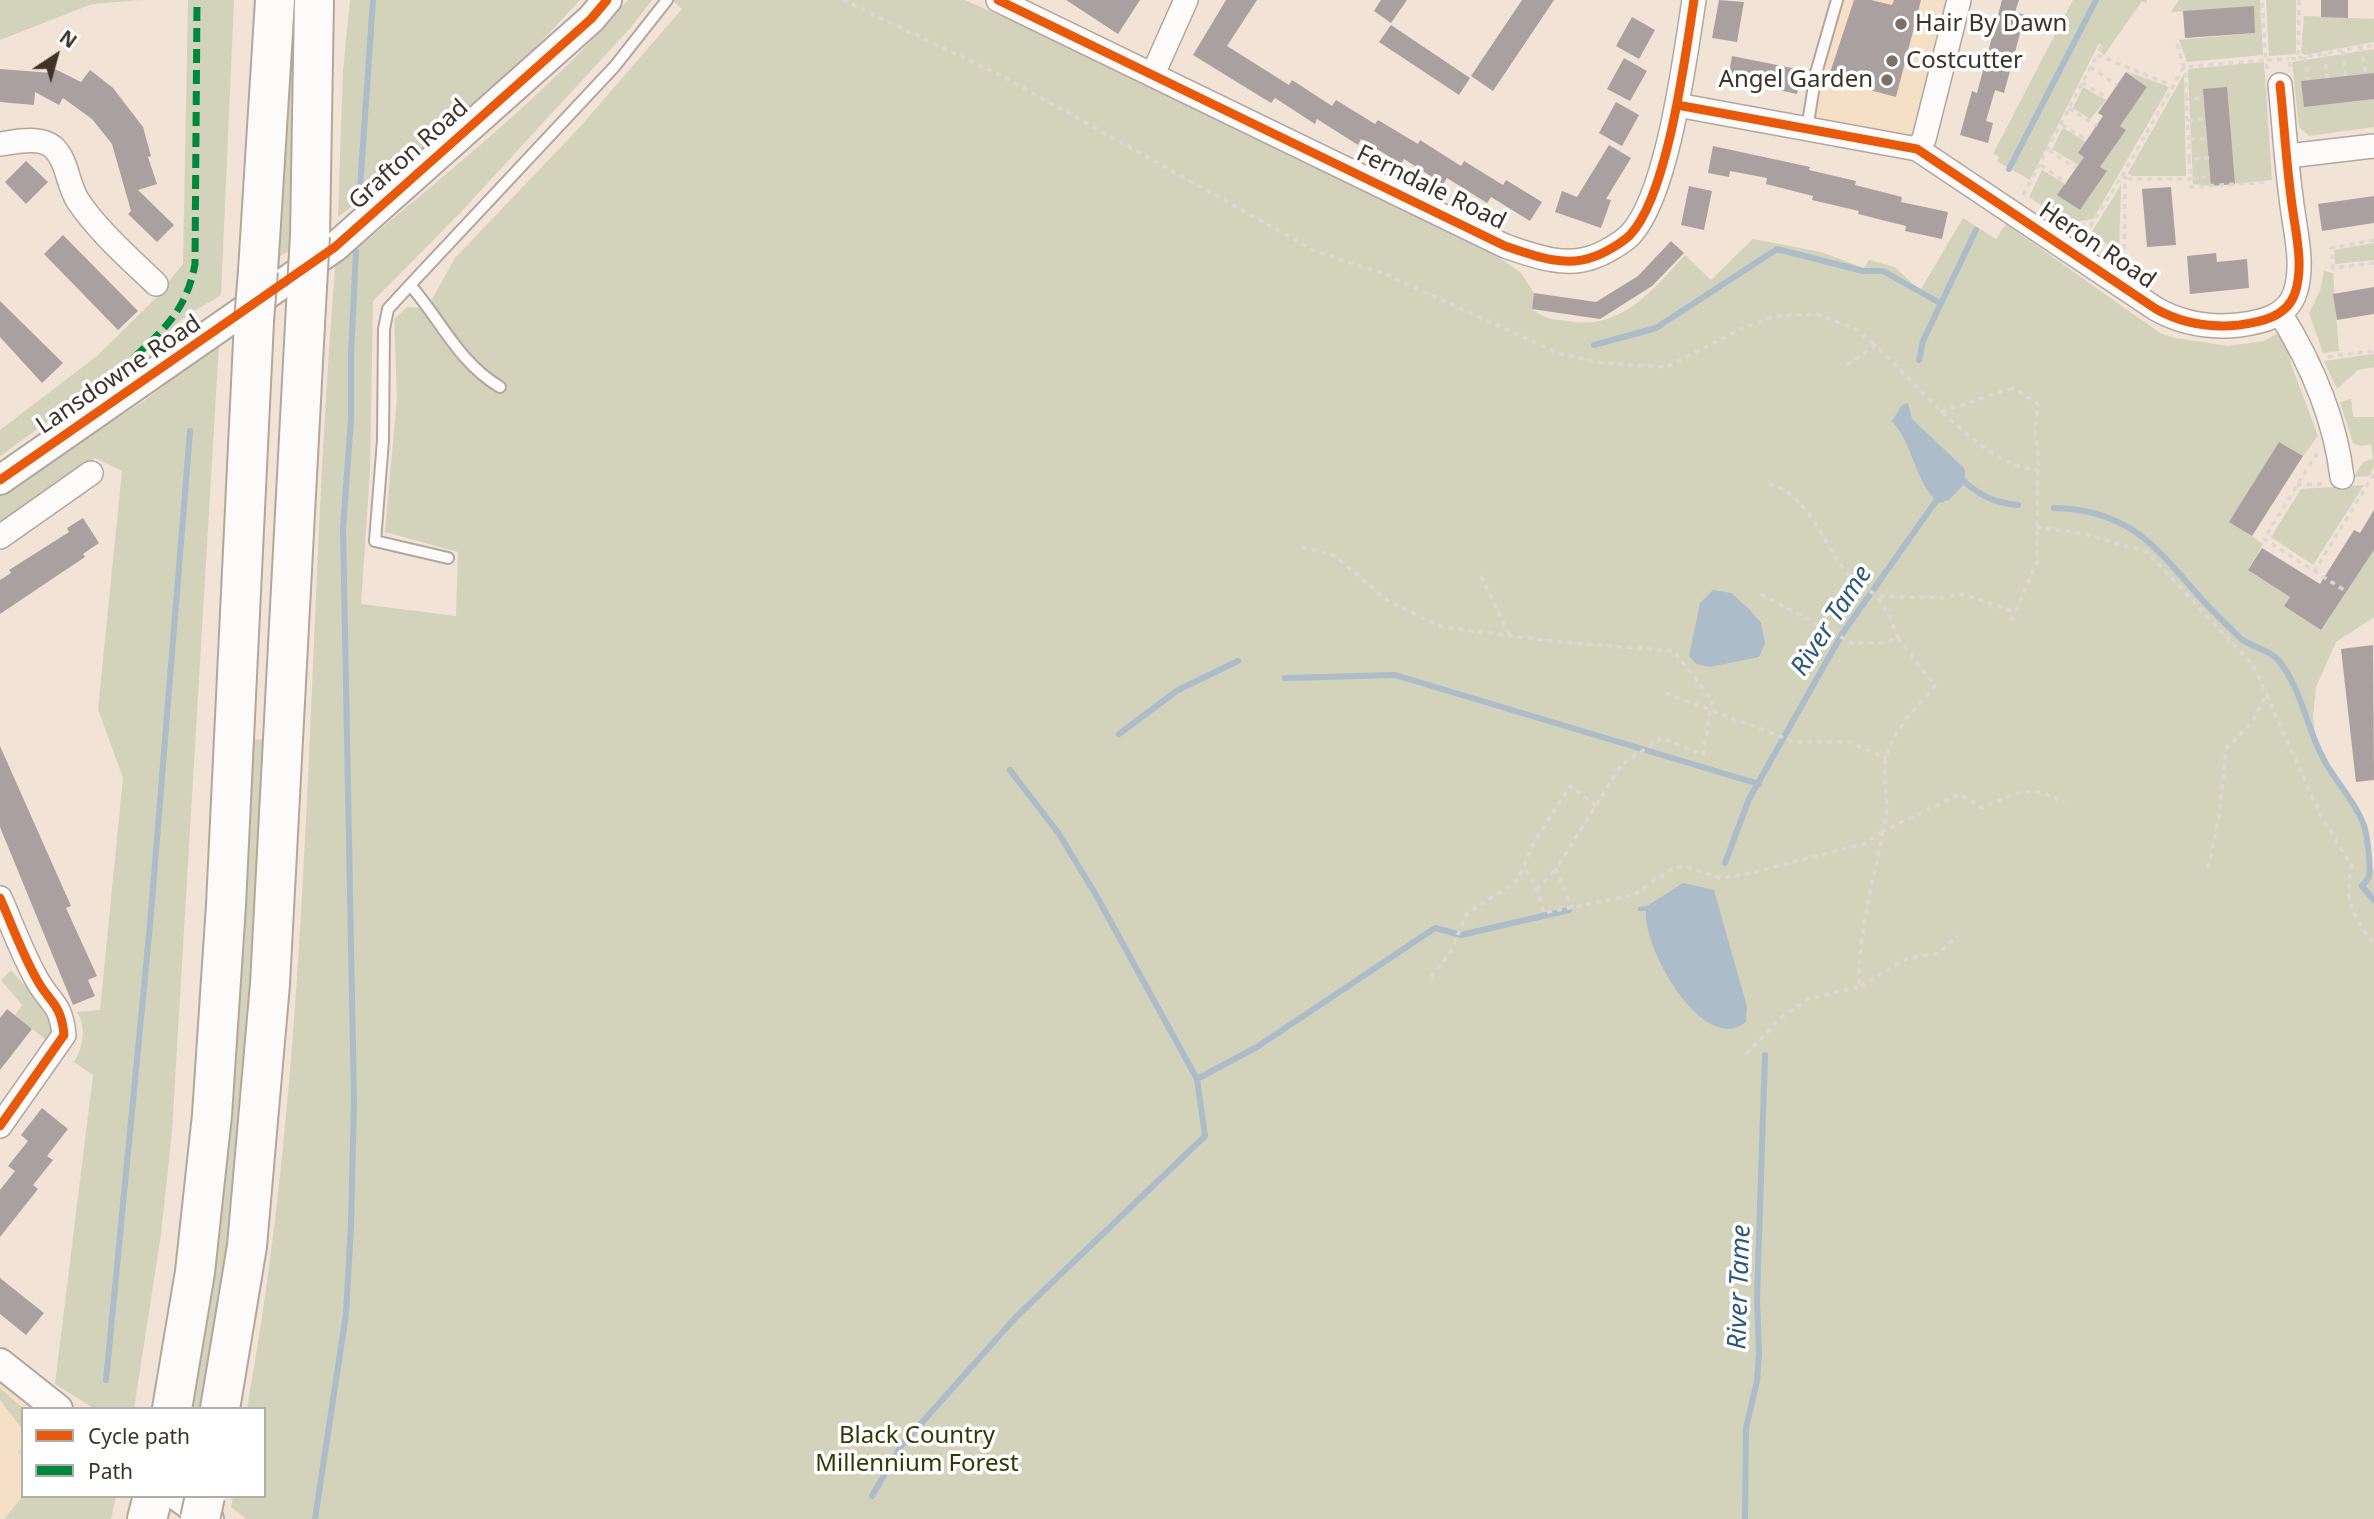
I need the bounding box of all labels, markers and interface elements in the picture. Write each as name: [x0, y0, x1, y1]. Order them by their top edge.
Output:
place label: Hair By Dawn: [1915, 10, 2067, 38]
marker: Hair By Dawn: [1893, 16, 1909, 32]
north arrow: [21, 21, 91, 91]
text: N: [54, 24, 82, 54]
place label: Costcutter: [1906, 47, 2023, 75]
marker: Costcutter: [1884, 53, 1900, 69]
place label: Angel Garden: [1719, 66, 1873, 94]
marker: Angel Garden: [1879, 72, 1895, 88]
street label: Grafton Road: [343, 94, 475, 216]
street label: Ferndale Road: [1352, 139, 1510, 237]
street label: Heron Road: [2033, 197, 2161, 295]
street label: Lansdowne Road: [31, 309, 207, 441]
water label: River Tame: [1785, 560, 1879, 682]
water label: River Tame: [1722, 1224, 1758, 1350]
legend: [21, 1407, 266, 1498]
text: Cycle path: [88, 1422, 190, 1450]
park label: Black Country Millennium Forest: [815, 1422, 1019, 1478]
text: Path: [88, 1457, 133, 1485]

